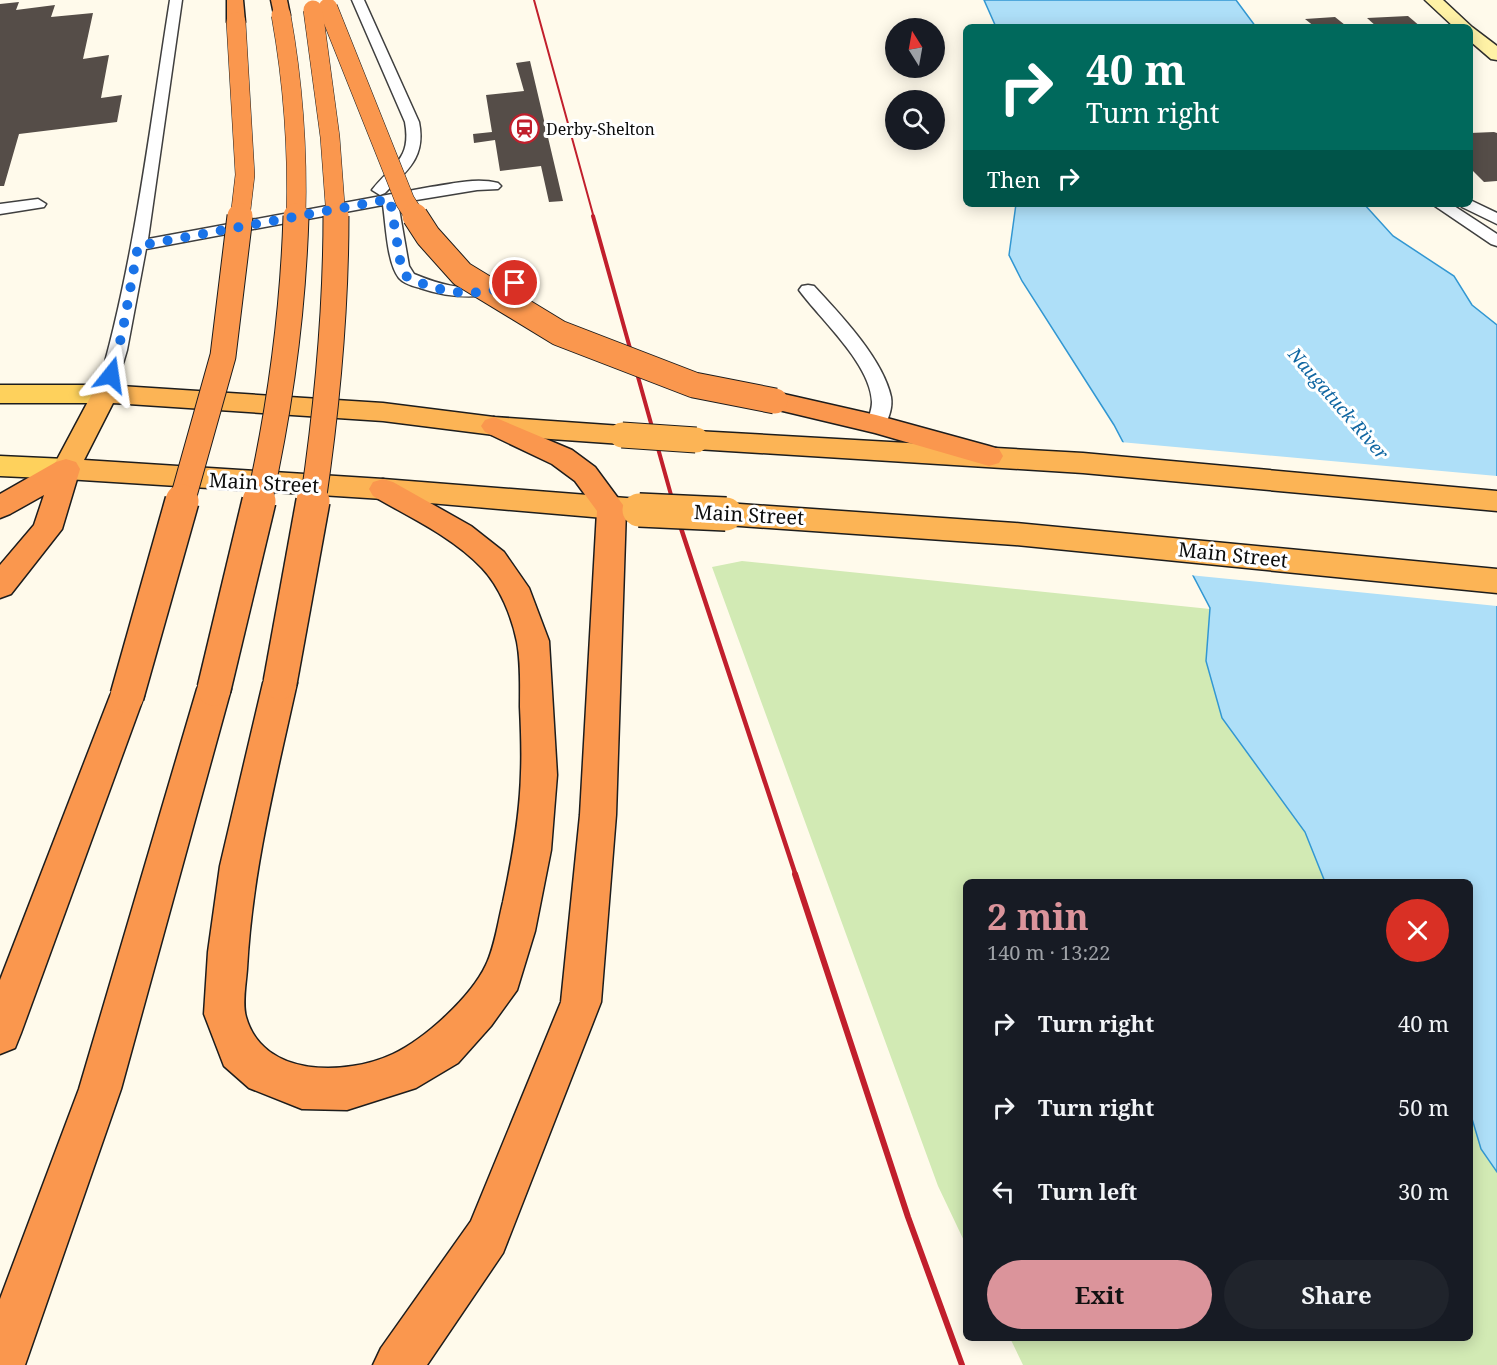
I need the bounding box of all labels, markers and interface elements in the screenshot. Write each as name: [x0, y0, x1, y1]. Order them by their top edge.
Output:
north arrow: [885, 18, 945, 78]
map controls: [885, 18, 945, 150]
text: 40 m: [1086, 40, 1186, 97]
icon: right: [987, 48, 1065, 126]
button: search: [885, 90, 945, 150]
text: Turn right: [1086, 94, 1219, 131]
station icon: Derby-Shelton: [509, 113, 541, 145]
place label: Derby-Shelton: [546, 118, 655, 140]
icon: right: [1052, 162, 1085, 195]
text: Then: [987, 164, 1040, 194]
pin: [489, 257, 540, 308]
icon: arrive: [498, 266, 531, 299]
water label: Naugatuck River: [1283, 342, 1394, 465]
position arrow: [79, 343, 143, 407]
street label: Main Street: [208, 466, 320, 499]
street label: Main Street: [693, 498, 805, 531]
street label: Main Street: [1177, 535, 1289, 574]
text: 2 min: [987, 892, 1089, 941]
button: close: [1386, 899, 1449, 962]
text: 140 m · 13:22: [987, 939, 1110, 966]
icon: right: [987, 1007, 1020, 1040]
text: Turn right: [1038, 1008, 1154, 1038]
text: 40 m: [1398, 1008, 1449, 1038]
icon: right: [987, 1091, 1020, 1124]
text: Turn right: [1038, 1092, 1154, 1122]
text: 50 m: [1398, 1092, 1449, 1122]
icon: left: [987, 1175, 1020, 1208]
text: Turn left: [1038, 1176, 1137, 1206]
text: 30 m: [1398, 1176, 1449, 1206]
button: Exit: [987, 1260, 1212, 1329]
button: Share: [1224, 1260, 1449, 1329]

